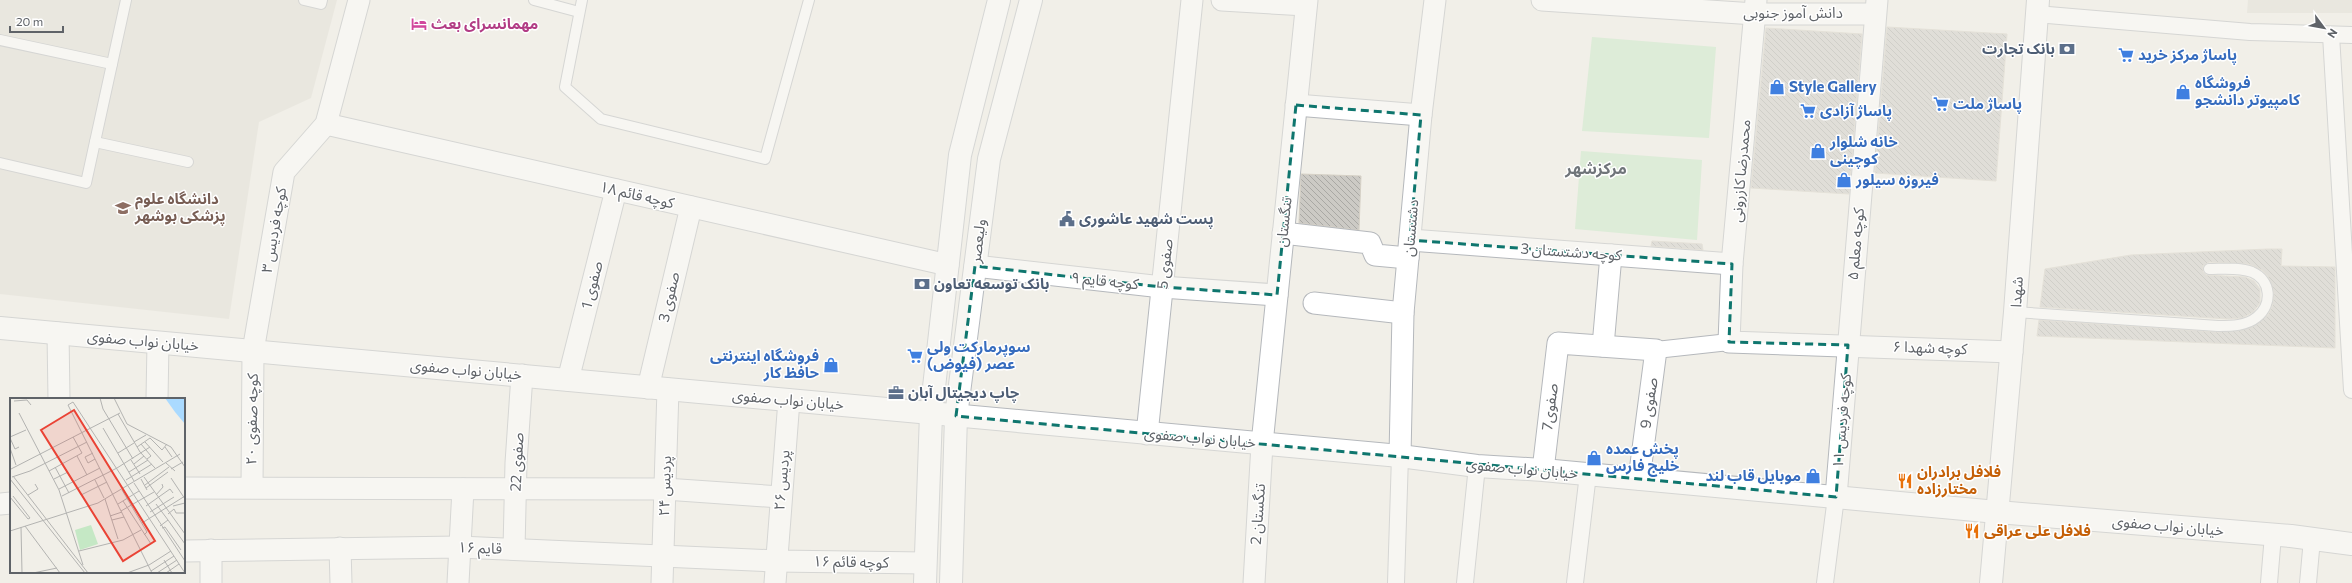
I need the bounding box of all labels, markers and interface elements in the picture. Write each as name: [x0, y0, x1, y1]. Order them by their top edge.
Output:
street label: دانش آموز جنوبی: [1743, 3, 1843, 22]
scale bar: [10, 8, 63, 34]
north arrow: [2304, 8, 2344, 48]
text: 20 m: [16, 14, 43, 28]
place label: مهمانسرای بعث: [431, 14, 538, 33]
hotel icon: مهمانسرای بعث: [410, 15, 428, 33]
text: N: [2325, 27, 2341, 41]
place label: بانک تجارت: [1982, 39, 2055, 58]
bank icon: بانک تجارت: [2058, 40, 2076, 58]
place label: پاساژ مرکز خرید: [2138, 45, 2237, 65]
supermarket icon: پاساژ مرکز خرید: [2117, 46, 2135, 64]
place label: فروشگاه کامپیوتر دانشجو: [2195, 73, 2300, 110]
place label: Style Gallery: [1789, 77, 1877, 95]
shop icon: Style Gallery: [1768, 78, 1786, 96]
shop icon: فروشگاه کامپیوتر دانشجو: [2174, 83, 2192, 101]
place label: پاساژ ملت: [1953, 94, 2022, 114]
supermarket icon: پاساژ ملت: [1932, 95, 1950, 113]
place label: پاساژ آزادی: [1820, 101, 1892, 121]
supermarket icon: پاساژ آزادی: [1799, 102, 1817, 120]
street label: محمدرضا کازرونی: [1727, 119, 1754, 223]
place label: خانه شلوار کوچینی: [1829, 132, 1898, 169]
shop icon: خانه شلوار کوچینی: [1809, 142, 1827, 160]
district label: مرکزشهر: [1564, 158, 1627, 178]
place label: فیروزه سیلور: [1855, 170, 1939, 189]
shop icon: فیروزه سیلور: [1835, 171, 1853, 189]
street label: کوچه قائم ۱۸: [598, 177, 677, 214]
street label: کوچه فردیس ۳: [257, 185, 292, 274]
place label: دانشگاه علوم پزشکی بوشهر: [134, 189, 226, 226]
street label: تنگستان: [1271, 196, 1296, 248]
street label: دشتستان: [1399, 198, 1422, 257]
school or university icon: دانشگاه علوم پزشکی بوشهر: [114, 199, 132, 217]
street label: کوچه معلم ۵: [1843, 206, 1870, 281]
place label: پست شهید عاشوری: [1079, 209, 1214, 229]
public building icon: پست شهید عاشوری: [1058, 210, 1076, 228]
street label: ولیعصر: [965, 218, 990, 265]
street label: صفوی 5: [1152, 238, 1177, 290]
street label: کوچه دشتستان 3: [1520, 238, 1623, 266]
street label: صفوی 1: [576, 259, 607, 311]
street label: کوچه قایم ۹: [1070, 268, 1141, 296]
street label: صفوی 3: [654, 270, 683, 324]
place label: بانک توسعه تعاون: [934, 274, 1049, 293]
bank icon: بانک توسعه تعاون: [913, 275, 931, 293]
street label: شهدا: [2006, 276, 2027, 308]
street label: خیابان نواب صفوی: [86, 326, 200, 355]
place label: سوپرمارکت ولی عصر (فیوض): [927, 337, 1030, 373]
street label: کوچه شهدا ۶: [1892, 337, 1968, 359]
place label: فروشگاه اینترنتی حافظ کار: [710, 346, 820, 382]
supermarket icon: سوپرمارکت ولی عصر (فیوض): [906, 347, 924, 365]
street label: خیابان نواب صفوی: [409, 355, 523, 384]
shop icon: فروشگاه اینترنتی حافظ کار: [822, 356, 840, 374]
street label: کوچه صفوی ۲۰: [241, 372, 263, 465]
street label: کوچه فردیس ۱۱: [1828, 372, 1856, 469]
street label: صفوی 9: [1636, 376, 1661, 430]
street label: صفوی7: [1537, 382, 1562, 432]
place label: چاپ دیجیتال آبان: [908, 383, 1020, 403]
office icon: چاپ دیجیتال آبان: [887, 384, 905, 402]
street label: خیابان نواب صفوی: [731, 385, 845, 414]
inset map: [10, 398, 185, 573]
street label: خیابان نواب صفوی: [1143, 423, 1257, 452]
street label: صفوی 22: [505, 432, 528, 492]
place label: پخش عمده خلیج فارس: [1606, 439, 1680, 477]
street label: پردیس ۲۶: [769, 449, 795, 511]
shop icon: پخش عمده خلیج فارس: [1585, 449, 1603, 467]
street label: خیابان نواب صفوی: [1465, 454, 1579, 483]
street label: پردیس ۲۴: [654, 455, 676, 517]
place label: فلافل برادران مختارزاده: [1917, 462, 2001, 498]
place label: موبایل قاب لند: [1705, 466, 1801, 485]
shop icon: موبایل قاب لند: [1804, 467, 1822, 485]
restaurant icon: فلافل برادران مختارزاده: [1896, 472, 1914, 490]
street label: تنگستان 2: [1246, 483, 1269, 545]
street label: خیابان نواب صفوی: [2111, 511, 2225, 540]
place label: فلافل علی عراقی: [1984, 521, 2091, 540]
restaurant icon: فلافل علی عراقی: [1963, 522, 1981, 540]
street label: قایم ۱۶: [458, 537, 503, 560]
street label: کوچه قائم ۱۶: [813, 551, 890, 574]

